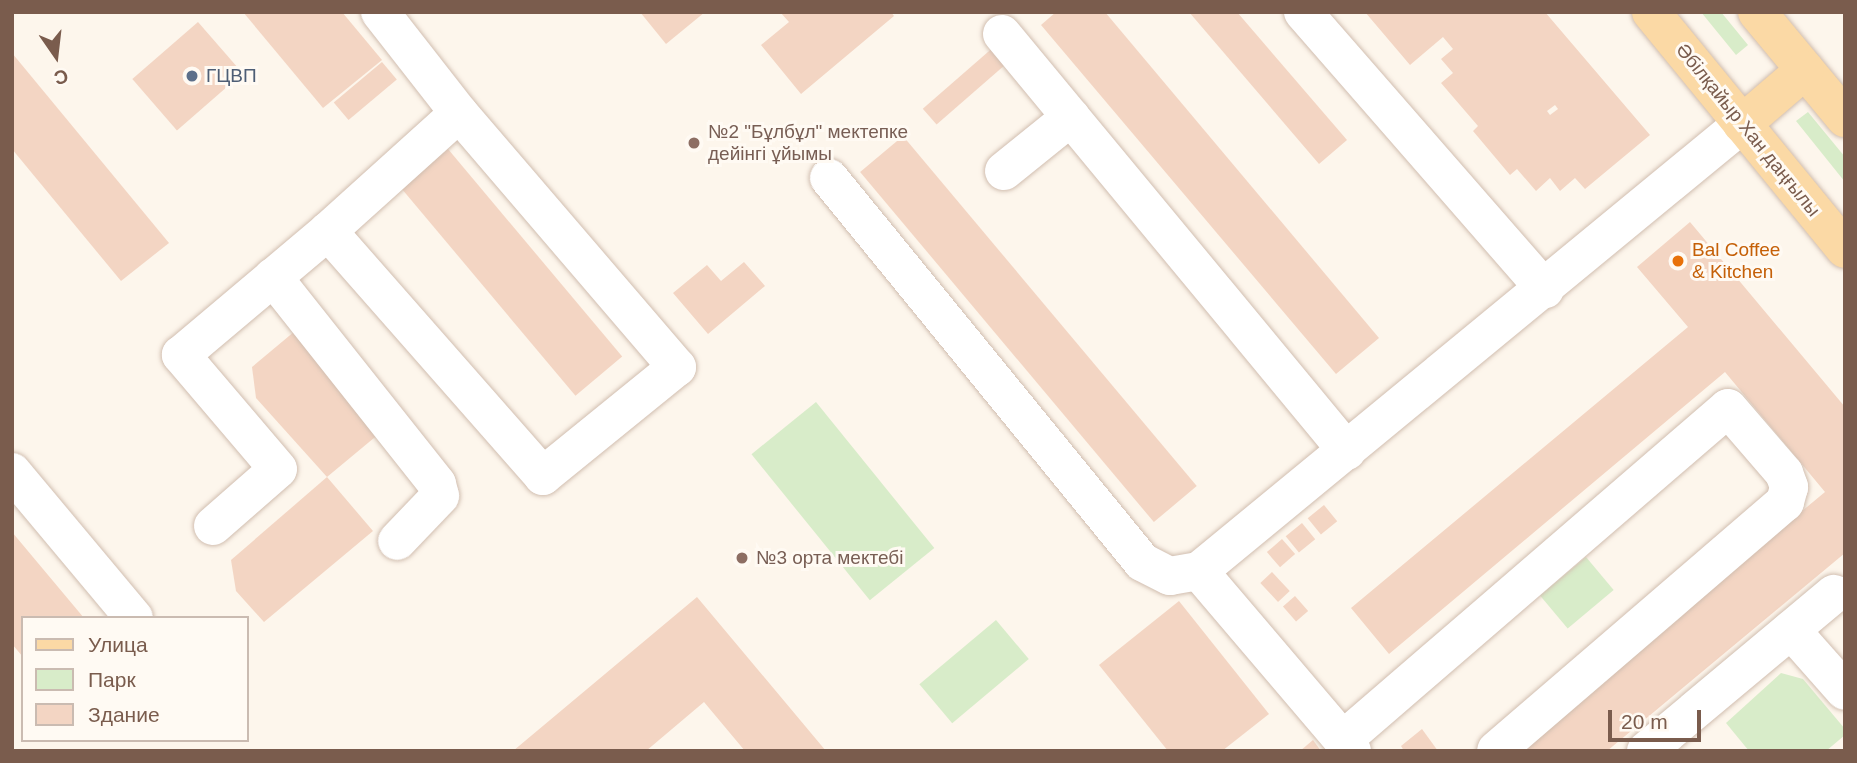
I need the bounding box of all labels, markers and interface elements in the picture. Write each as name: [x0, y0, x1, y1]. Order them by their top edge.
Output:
north arrow: [21, 21, 91, 91]
street label: Әбілқайыр Хан даңғылы: [1671, 39, 1825, 221]
text: С: [52, 65, 70, 89]
place label: ГЦВП: [206, 65, 257, 87]
marker: ГЦВП: [184, 68, 200, 84]
place label: №2 "Бұлбұл" мектепке дейінгі ұйымы: [708, 121, 908, 165]
marker: №2 "Бұлбұл" мектепке дейінгі ұйымы: [686, 135, 702, 151]
place label: Bal Coffee & Kitchen: [1692, 239, 1780, 283]
marker: Bal Coffee & Kitchen: [1670, 253, 1686, 269]
place label: №3 орта мектебі: [756, 547, 903, 569]
marker: №3 орта мектебі: [734, 550, 750, 566]
legend: [21, 616, 248, 742]
text: Улица: [88, 633, 148, 656]
text: Парк: [88, 668, 136, 691]
scale bar: [1612, 696, 1705, 740]
text: Здание: [88, 703, 160, 726]
text: 20 m: [1621, 710, 1668, 733]

